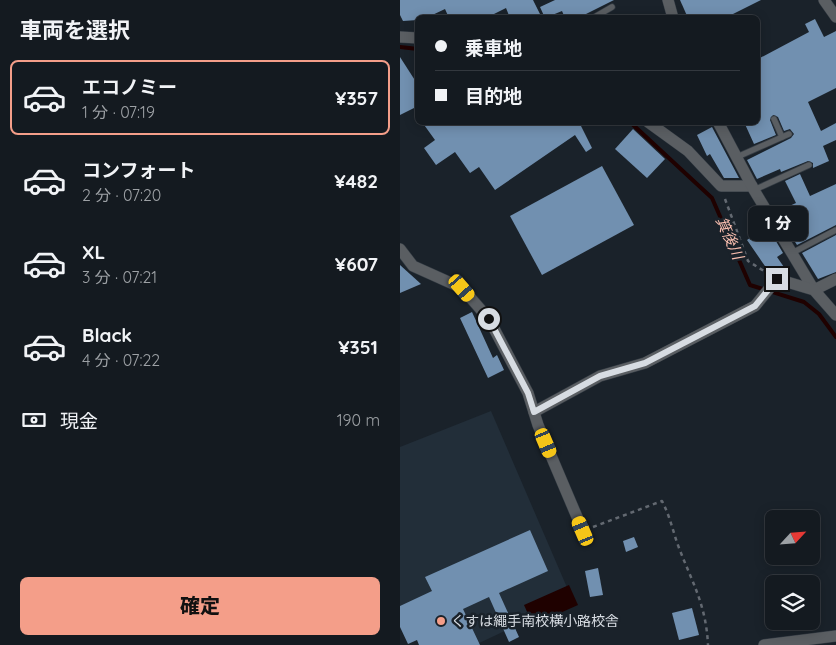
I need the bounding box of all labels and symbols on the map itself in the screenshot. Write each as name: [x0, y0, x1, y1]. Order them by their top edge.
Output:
callout: 1 分: [747, 206, 807, 242]
water label: 箕後川: [712, 214, 749, 264]
route end: [766, 268, 788, 290]
car: [446, 272, 477, 304]
route start: [478, 308, 500, 330]
car: [533, 426, 558, 460]
north arrow: [765, 510, 820, 565]
car: [570, 514, 595, 548]
place label: くすは繩手南校横小路校舎: [451, 612, 619, 630]
marker: くすは繩手南校横小路校舎: [435, 615, 447, 627]

